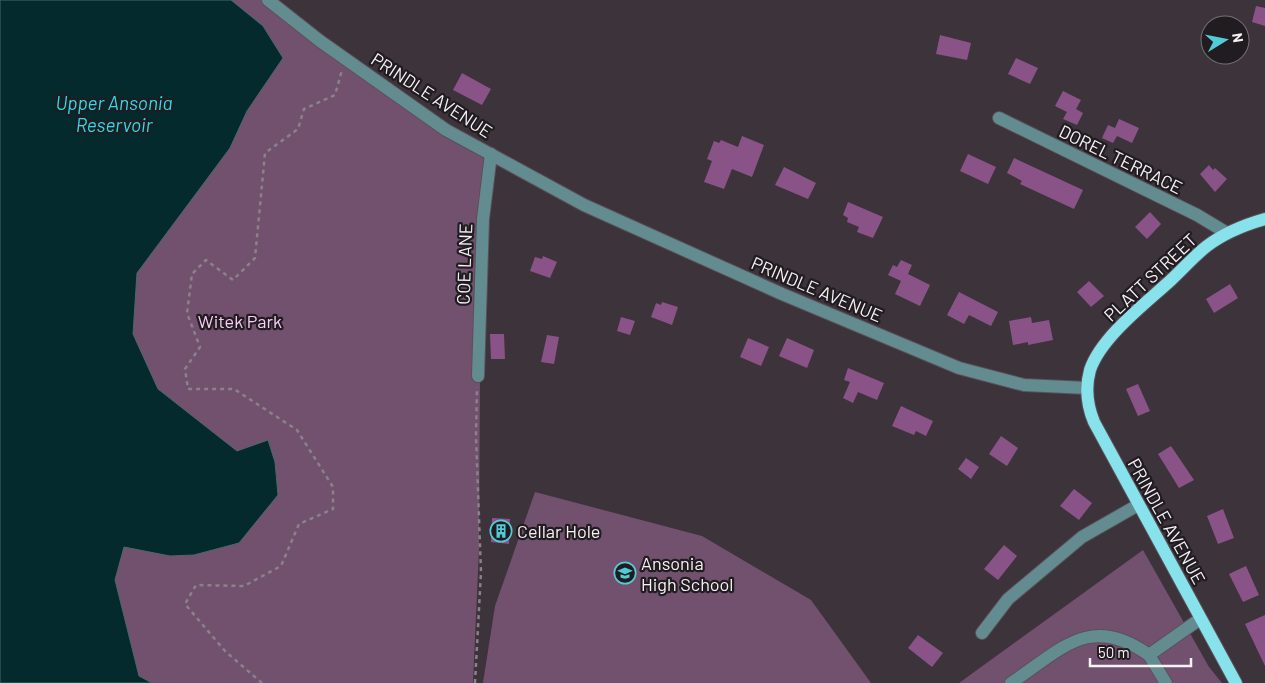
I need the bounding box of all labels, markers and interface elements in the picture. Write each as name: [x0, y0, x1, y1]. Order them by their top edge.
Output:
north arrow: [1200, 15, 1250, 65]
text: N: [1229, 32, 1247, 44]
street label: PRINDLE AVENUE: [367, 48, 497, 142]
water label: Upper Ansonia Reservoir: [55, 91, 173, 136]
street label: DOREL TERRACE: [1056, 120, 1186, 198]
street label: COE LANE: [452, 223, 476, 305]
street label: PLATT STREET: [1099, 228, 1201, 326]
street label: PRINDLE AVENUE: [748, 251, 886, 327]
park label: Witek Park: [198, 310, 282, 332]
street label: PRINDLE AVENUE: [1123, 454, 1211, 588]
building icon: Cellar Hole: [489, 519, 513, 543]
place label: Cellar Hole: [517, 520, 600, 542]
place label: Ansonia High School: [641, 552, 734, 595]
school or university icon: Ansonia High School: [613, 561, 637, 585]
scale bar: [1090, 636, 1191, 668]
text: 50 m: [1098, 643, 1130, 661]

